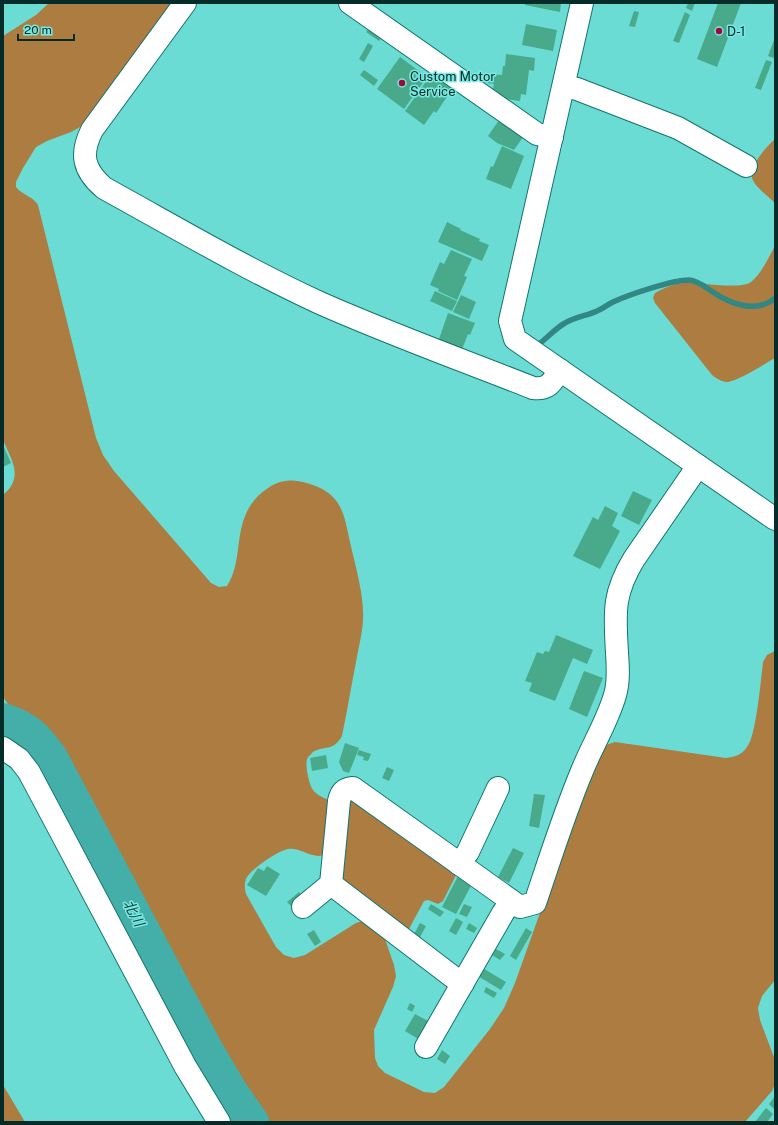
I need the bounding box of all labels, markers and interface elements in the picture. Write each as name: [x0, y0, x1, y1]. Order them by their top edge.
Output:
scale bar: [18, 16, 74, 42]
text: 20 m: [24, 23, 52, 37]
place label: D-1: [727, 24, 745, 39]
marker: D-1: [714, 26, 724, 36]
place label: Custom Motor Service: [410, 69, 495, 99]
marker: Custom Motor Service: [397, 78, 407, 88]
water label: 北川: [120, 897, 149, 931]

